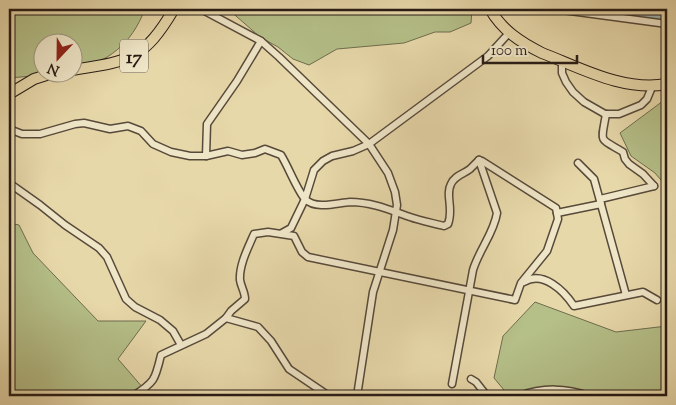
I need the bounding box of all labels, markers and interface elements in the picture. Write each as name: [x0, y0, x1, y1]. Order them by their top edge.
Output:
north arrow: [32, 32, 82, 82]
scale bar: [483, 32, 577, 64]
road number: 17: [120, 40, 148, 72]
text: 100 m: [491, 41, 528, 62]
text: N: [45, 57, 63, 80]

